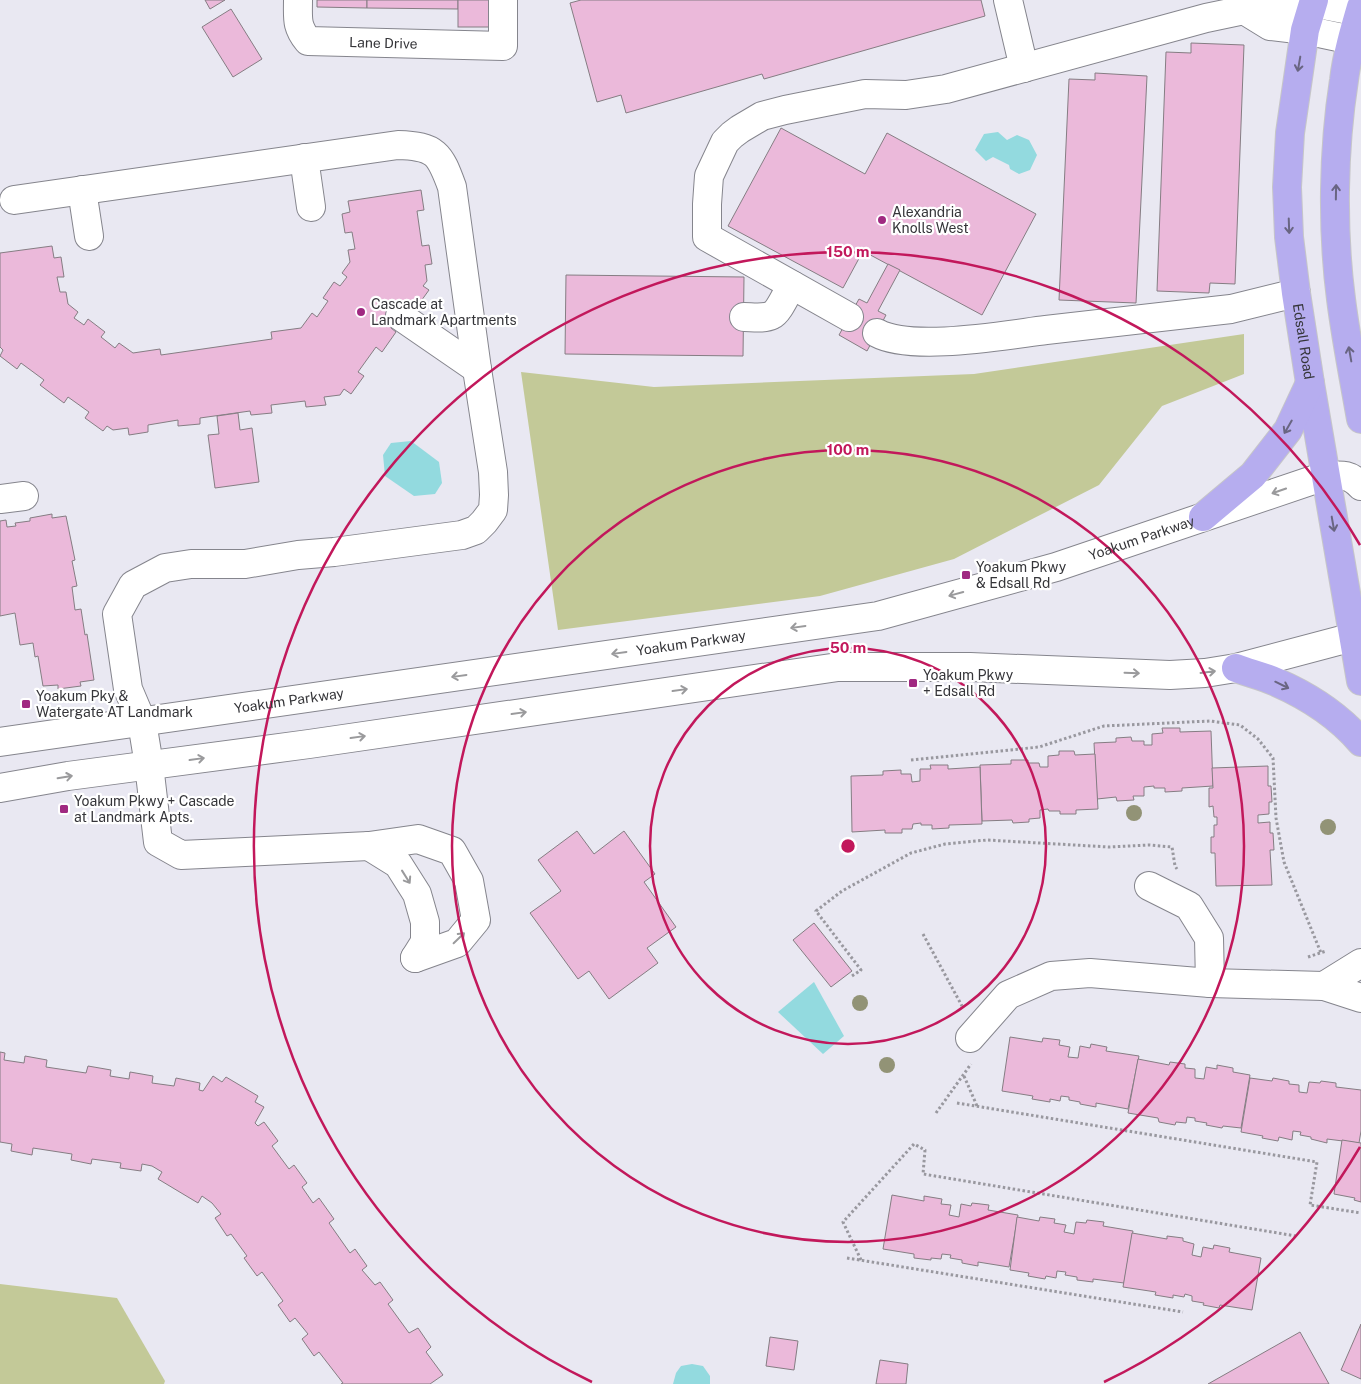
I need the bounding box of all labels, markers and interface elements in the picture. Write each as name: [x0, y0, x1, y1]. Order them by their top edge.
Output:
street label: Lane Drive: [349, 34, 418, 52]
one-way arrow: [1294, 56, 1304, 72]
one-way arrow: [1331, 184, 1341, 200]
place label: Alexandria Knolls West: [892, 204, 969, 236]
marker: Alexandria Knolls West: [876, 214, 888, 226]
one-way arrow: [1284, 218, 1293, 234]
text: 150 m: [826, 243, 870, 260]
place label: Cascade at Landmark Apartments: [371, 296, 517, 328]
street label: Edsall Road: [1290, 302, 1317, 381]
marker: Cascade at Landmark Apartments: [355, 306, 367, 318]
one-way arrow: [1344, 346, 1354, 362]
one-way arrow: [1283, 419, 1293, 433]
text: 100 m: [827, 441, 869, 458]
one-way arrow: [1271, 487, 1287, 497]
street label: Yoakum Parkway: [1087, 513, 1197, 563]
one-way arrow: [1329, 515, 1339, 531]
place label: Yoakum Pkwy & Edsall Rd: [976, 559, 1067, 591]
marker: Yoakum Pkwy & Edsall Rd: [960, 569, 972, 581]
one-way arrow: [949, 590, 965, 600]
one-way arrow: [790, 623, 806, 633]
street label: Yoakum Parkway: [635, 627, 747, 659]
text: 50 m: [830, 639, 866, 656]
one-way arrow: [612, 648, 628, 658]
place label: Yoakum Pkwy + Edsall Rd: [923, 667, 1014, 699]
one-way arrow: [1200, 667, 1216, 677]
one-way arrow: [1124, 669, 1140, 678]
one-way arrow: [451, 671, 467, 681]
marker: Yoakum Pkwy + Edsall Rd: [907, 677, 919, 689]
one-way arrow: [1274, 680, 1289, 690]
street label: Yoakum Parkway: [233, 685, 345, 716]
one-way arrow: [672, 685, 688, 695]
place label: Yoakum Pky & Watergate AT Landmark: [36, 688, 193, 720]
marker: Yoakum Pky & Watergate AT Landmark: [20, 698, 32, 710]
one-way arrow: [511, 708, 527, 718]
one-way arrow: [350, 731, 366, 741]
one-way arrow: [189, 754, 205, 764]
one-way arrow: [56, 771, 72, 781]
place label: Yoakum Pkwy + Cascade at Landmark Apts.: [74, 793, 235, 825]
marker: Yoakum Pkwy + Cascade at Landmark Apts.: [58, 803, 70, 815]
centre of rings: [839, 837, 857, 855]
one-way arrow: [401, 869, 411, 883]
one-way arrow: [453, 932, 465, 944]

